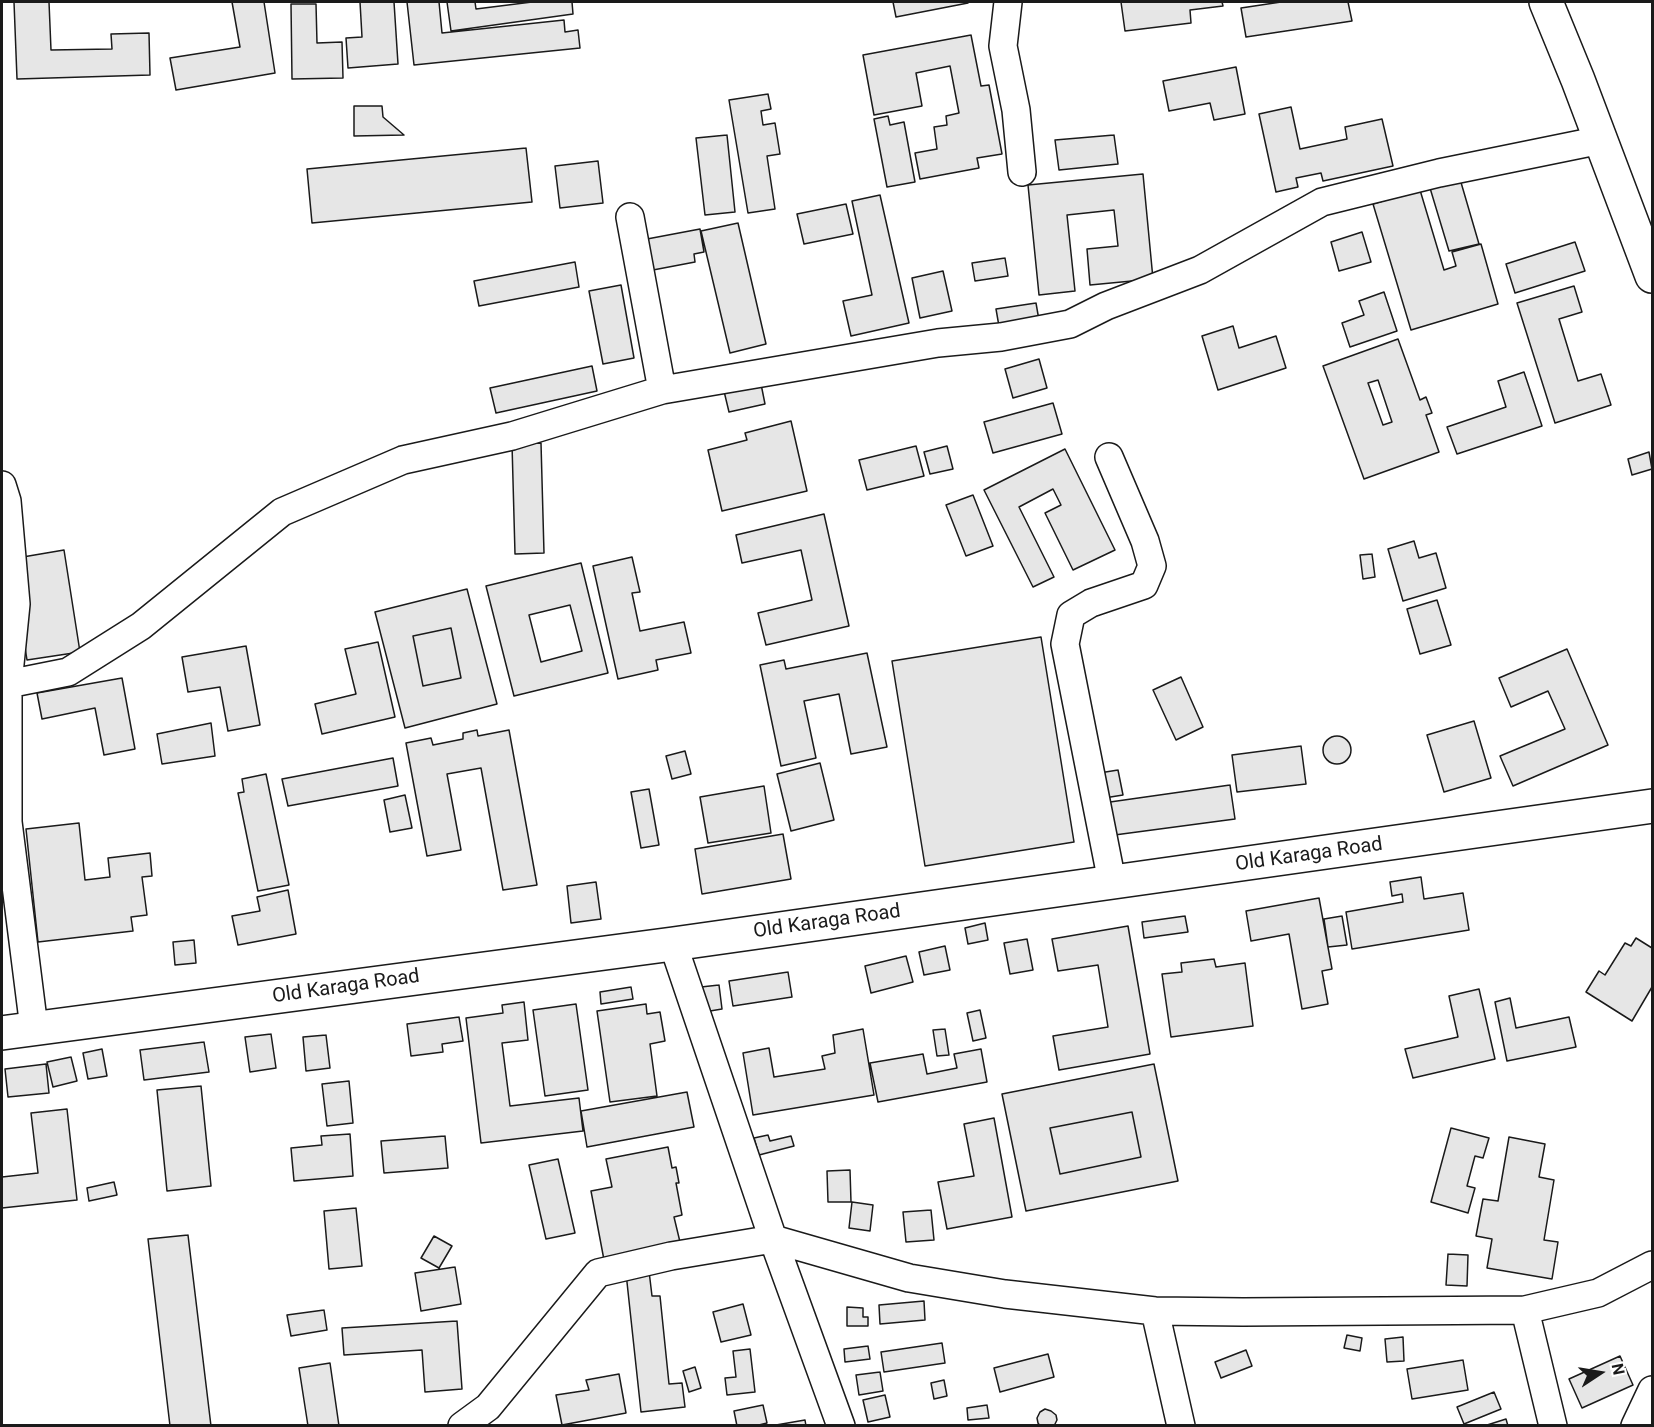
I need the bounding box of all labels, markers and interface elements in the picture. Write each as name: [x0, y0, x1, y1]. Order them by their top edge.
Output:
street label: Old Karaga Road: [1234, 833, 1384, 877]
street label: Old Karaga Road: [752, 900, 902, 944]
street label: Old Karaga Road: [271, 965, 421, 1009]
north arrow: [1570, 1343, 1630, 1403]
text: N: [1608, 1362, 1629, 1377]

